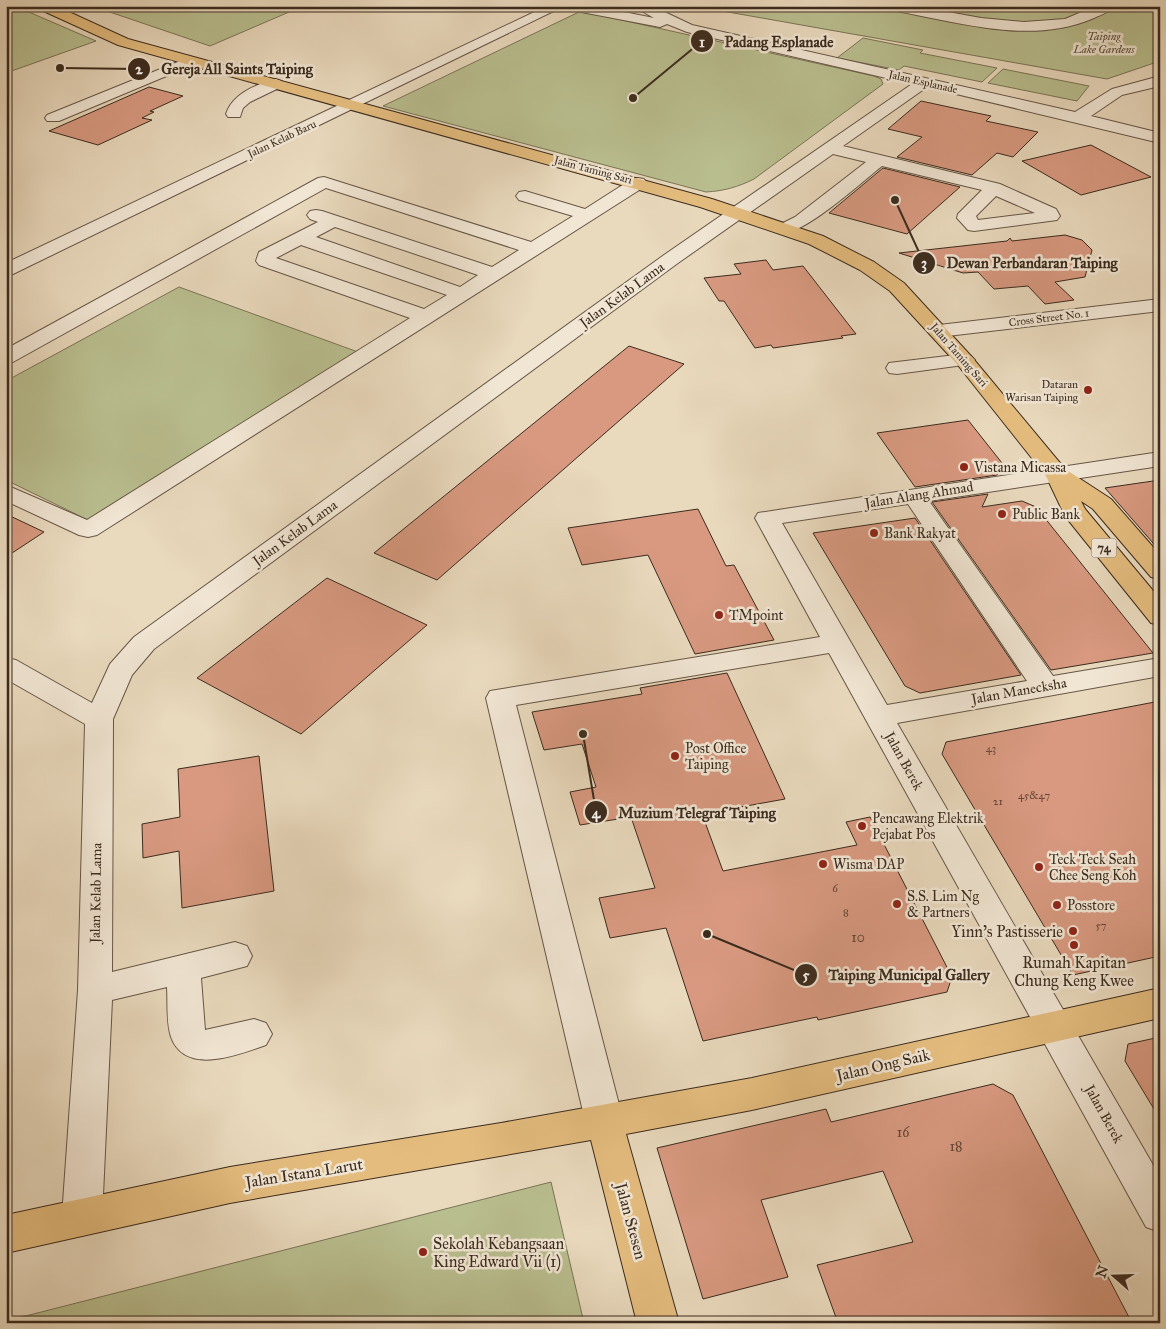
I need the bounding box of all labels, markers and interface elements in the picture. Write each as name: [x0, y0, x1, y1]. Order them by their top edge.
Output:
callout: Padang Esplanade: [690, 26, 844, 56]
park label: Taiping Lake Gardens: [1073, 30, 1135, 56]
text: 1: [699, 33, 705, 51]
text: Padang Esplanade: [724, 33, 834, 52]
callout: Gereja All Saints Taiping: [127, 54, 323, 84]
text: 2: [135, 60, 143, 78]
text: Gereja All Saints Taiping: [161, 60, 314, 79]
street label: Jalan Esplanade: [886, 68, 959, 97]
street label: Jalan Kelab Baru: [245, 117, 319, 162]
street label: Jalan Taming Sari: [551, 153, 633, 188]
callout: Dewan Perbandaran Taiping: [911, 248, 1127, 278]
text: 3: [921, 254, 927, 273]
text: Dewan Perbandaran Taiping: [946, 254, 1119, 273]
street label: Jalan Kelab Lama: [575, 259, 668, 333]
street label: Cross Street No. 1: [1008, 307, 1090, 329]
street label: Jalan Taming Sari: [926, 320, 990, 390]
place label: Dataran Warisan Taiping: [1005, 378, 1079, 404]
marker: Dataran Warisan Taiping: [1082, 384, 1094, 396]
place label: Vistana Micassa: [973, 459, 1066, 476]
marker: Vistana Micassa: [958, 461, 970, 473]
street label: Jalan Alang Ahmad: [862, 478, 975, 513]
street label: Jalan Kelab Lama: [248, 497, 341, 571]
place label: Public Bank: [1012, 506, 1080, 523]
marker: Public Bank: [996, 508, 1008, 520]
place label: Bank Rakyat: [884, 525, 956, 542]
marker: Bank Rakyat: [868, 527, 880, 539]
road number: 74: [1092, 538, 1116, 558]
place label: TMpoint: [729, 607, 783, 624]
marker: TMpoint: [713, 609, 725, 621]
street label: Jalan Manecksha: [968, 674, 1068, 709]
street label: Jalan Berek: [879, 727, 927, 794]
place label: Post Office Taiping: [685, 740, 747, 773]
house number: 43: [986, 742, 996, 755]
marker: Post Office Taiping: [669, 750, 681, 762]
house number: 45&47: [1018, 789, 1050, 802]
house number: 21: [993, 795, 1003, 808]
callout: Muzium Telegraf Taiping: [583, 797, 785, 827]
text: 4: [592, 804, 601, 823]
text: Muzium Telegraf Taiping: [618, 804, 777, 823]
place label: Pencawang Elektrik Pejabat Pos: [872, 810, 984, 843]
marker: Pencawang Elektrik Pejabat Pos: [856, 820, 868, 832]
street label: Jalan Kelab Lama: [87, 842, 106, 945]
place label: Teck Teck Seah Chee Seng Koh: [1049, 851, 1137, 884]
place label: Wisma DAP: [833, 856, 904, 873]
marker: Wisma DAP: [817, 858, 829, 870]
marker: Teck Teck Seah Chee Seng Koh: [1033, 861, 1045, 873]
house number: 6: [832, 882, 838, 895]
place label: S.S. Lim Ng & Partners: [907, 888, 979, 921]
place label: Posstore: [1067, 897, 1115, 914]
marker: S.S. Lim Ng & Partners: [891, 898, 903, 910]
marker: Posstore: [1051, 899, 1063, 911]
house number: 8: [843, 906, 849, 919]
house number: 57: [1096, 919, 1107, 932]
place label: Yinn's Pastisserie: [951, 922, 1063, 941]
marker: Yinn's Pastisserie: [1067, 925, 1079, 937]
house number: 10: [851, 929, 865, 946]
marker: Rumah Kapitan Chung Keng Kwee: [1068, 939, 1080, 951]
place label: Rumah Kapitan Chung Keng Kwee: [1014, 953, 1134, 991]
callout: Taiping Municipal Gallery: [793, 960, 999, 990]
text: 5: [803, 966, 810, 984]
text: Taiping Municipal Gallery: [827, 966, 991, 985]
street label: Jalan Ong Saik: [832, 1045, 932, 1086]
street label: Jalan Berek: [1079, 1080, 1127, 1147]
house number: 16: [897, 1124, 910, 1141]
house number: 18: [950, 1138, 962, 1155]
street label: Jalan Istana Larut: [242, 1154, 365, 1193]
street label: Jalan Stesen: [610, 1179, 650, 1262]
place label: Sekolah Kebangsaan King Edward Vii (1): [433, 1234, 564, 1272]
marker: Sekolah Kebangsaan King Edward Vii (1): [417, 1246, 429, 1258]
north arrow: [1088, 1252, 1138, 1302]
text: N: [1092, 1263, 1112, 1280]

